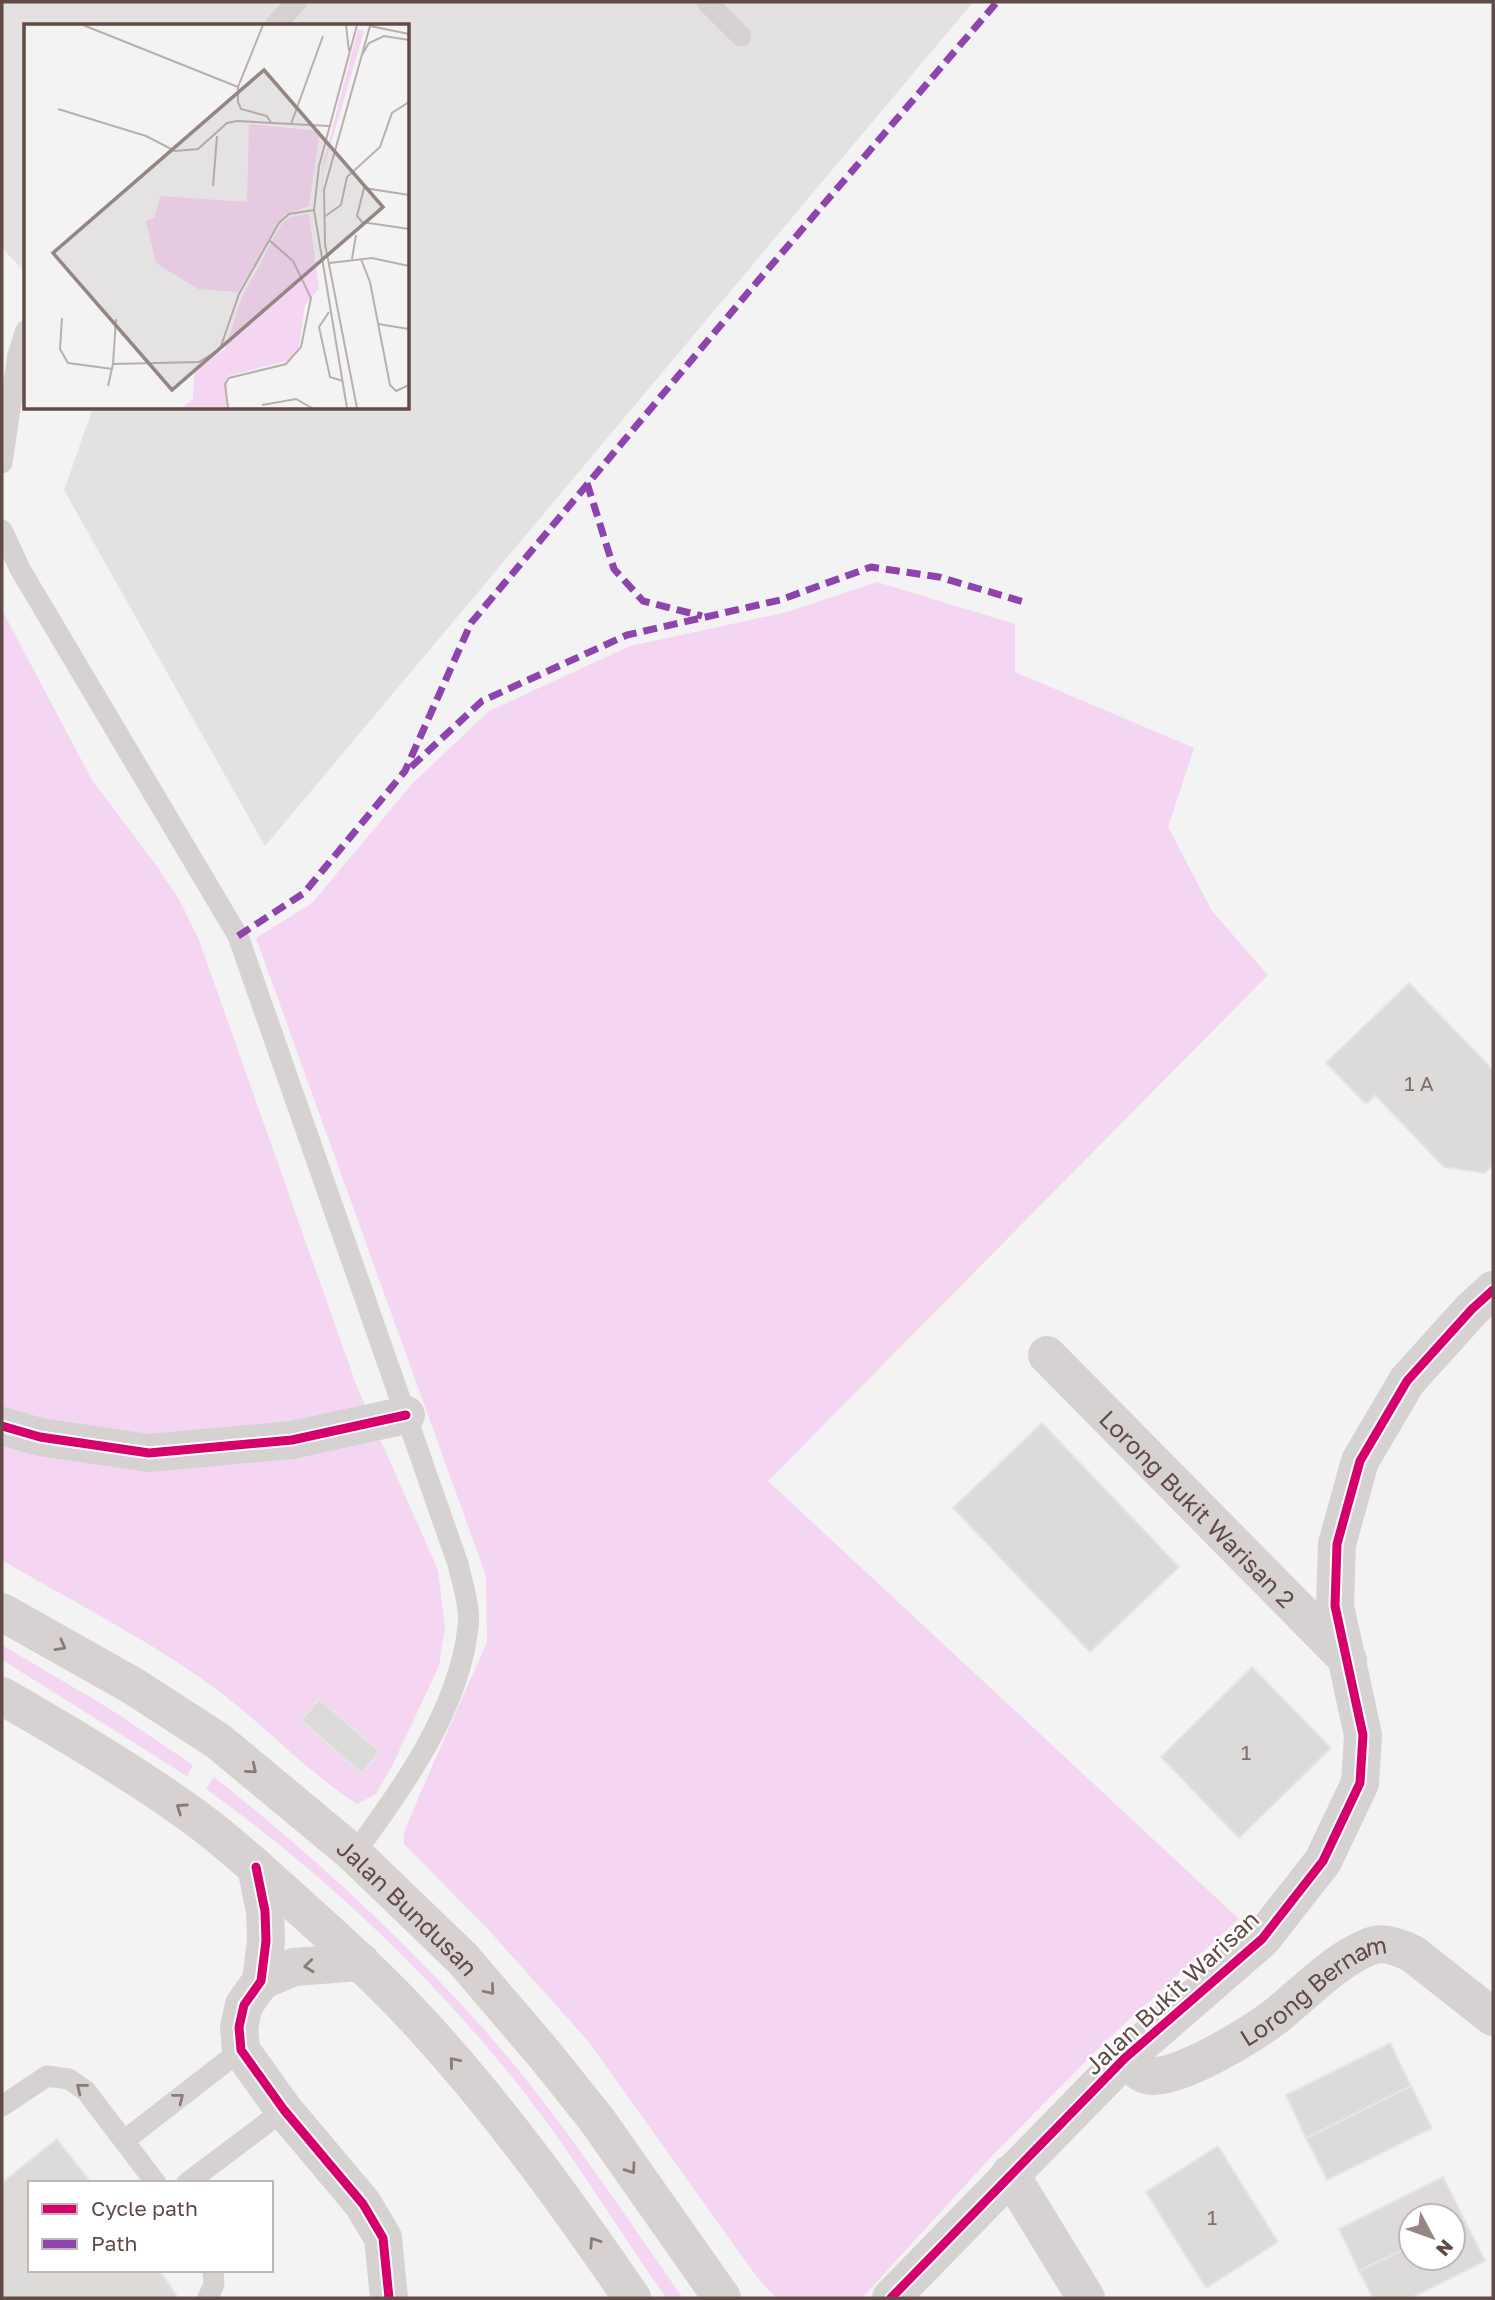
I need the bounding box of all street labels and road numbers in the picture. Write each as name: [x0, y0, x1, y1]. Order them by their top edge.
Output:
street label: Lorong Bukit Warisan 2: [1094, 1403, 1302, 1613]
street label: Jalan Bundusan: [332, 1832, 485, 1981]
street label: Jalan Bukit Warisan: [1078, 1904, 1264, 2080]
street label: Lorong Bernam: [1234, 1929, 1389, 2051]

